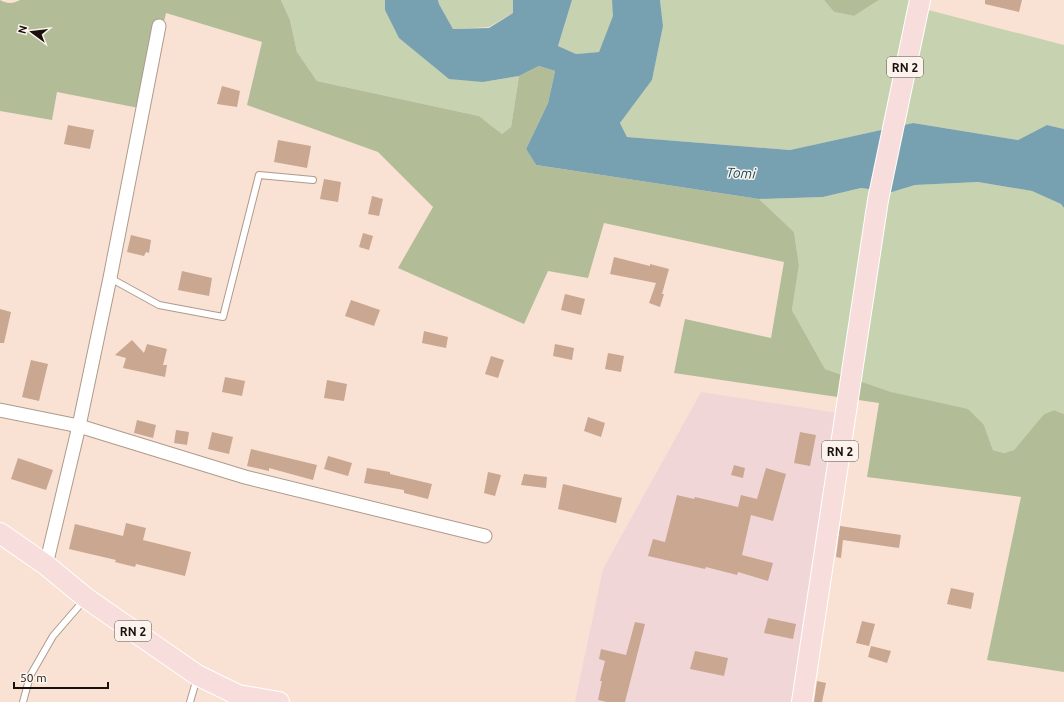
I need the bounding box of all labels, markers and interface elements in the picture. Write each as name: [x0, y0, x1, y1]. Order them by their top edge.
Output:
north arrow: [12, 12, 52, 52]
text: N: [15, 24, 29, 35]
road number: RN 2: [887, 57, 923, 77]
water label: Tomi: [726, 164, 757, 182]
road number: RN 2: [822, 441, 858, 461]
road number: RN 2: [115, 621, 151, 641]
scale bar: [14, 664, 108, 690]
text: 50 m: [20, 671, 47, 684]

